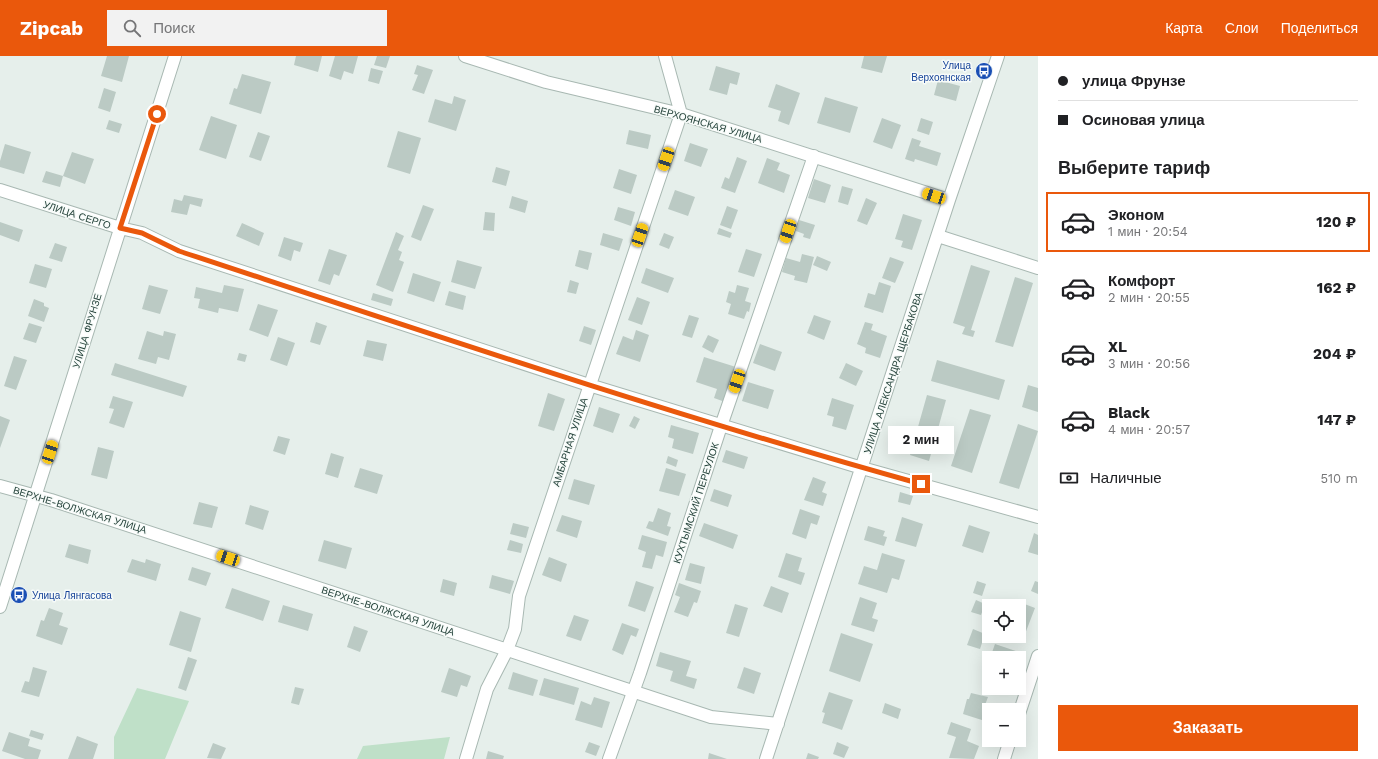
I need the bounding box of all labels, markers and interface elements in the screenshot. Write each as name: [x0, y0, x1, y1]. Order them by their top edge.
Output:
search box: [107, 10, 387, 46]
text: Zipcab: [20, 17, 83, 40]
icon: search: [121, 17, 143, 39]
text: Поиск: [153, 19, 195, 37]
text: Карта: [1165, 20, 1203, 36]
text: Слои: [1225, 20, 1259, 36]
text: Поделиться: [1281, 20, 1358, 36]
place label: Улица Верхоянская: [911, 60, 971, 83]
bus stop icon: Улица Верхоянская: [974, 61, 994, 81]
text: улица Фрунзе: [1082, 72, 1186, 90]
street label: ВЕРХОЯНСКАЯ УЛИЦА: [653, 103, 764, 145]
route start: [148, 105, 166, 123]
text: Осиновая улица: [1082, 111, 1205, 129]
car: [656, 146, 676, 172]
text: Выберите тариф: [1058, 157, 1210, 178]
car: [921, 187, 947, 205]
street label: УЛИЦА СЕРГО: [42, 199, 112, 231]
icon: car: [1060, 204, 1096, 240]
text: Эконом: [1108, 206, 1164, 224]
text: 120 ₽: [1316, 213, 1356, 231]
car: [778, 218, 798, 244]
car: [630, 222, 650, 248]
text: 1 мин · 20:54: [1108, 224, 1188, 239]
icon: car: [1060, 270, 1096, 306]
text: Комфорт: [1108, 272, 1175, 290]
text: 162 ₽: [1317, 279, 1356, 297]
text: 2 мин · 20:55: [1108, 290, 1190, 305]
street label: УЛИЦА АЛЕКСАНДРА ЩЕРБАКОВА: [862, 291, 924, 455]
street label: УЛИЦА ФРУНЗЕ: [70, 292, 104, 370]
icon: car: [1060, 336, 1096, 372]
text: XL: [1108, 338, 1127, 356]
text: 204 ₽: [1313, 345, 1356, 363]
text: 3 мин · 20:56: [1108, 356, 1190, 371]
car: [727, 368, 747, 394]
street label: АМБАРНАЯ УЛИЦА: [550, 396, 590, 488]
icon: car: [1060, 402, 1096, 438]
text: Black: [1108, 404, 1150, 422]
text: 147 ₽: [1317, 411, 1356, 429]
text: 4 мин · 20:57: [1108, 422, 1190, 437]
callout: 2 мин: [888, 426, 954, 454]
text: 2 мин: [903, 432, 939, 447]
car: [41, 439, 59, 465]
street label: КУХТЫМСКИЙ ПЕРЕУЛОК: [670, 441, 721, 565]
icon: cash: [1058, 467, 1080, 489]
text: Наличные: [1090, 469, 1162, 487]
text: 510 m: [1320, 471, 1358, 486]
route end: [912, 475, 930, 493]
street label: ВЕРХНЕ-ВОЛЖСКАЯ УЛИЦА: [12, 484, 148, 536]
car: [215, 549, 241, 567]
street label: ВЕРХНЕ-ВОЛЖСКАЯ УЛИЦА: [320, 584, 456, 638]
bus stop icon: Улица Лянгасова: [9, 585, 29, 605]
place label: Улица Лянгасова: [32, 590, 112, 601]
map controls: [982, 599, 1026, 747]
button: locate: [982, 599, 1026, 643]
button: +: [982, 651, 1026, 695]
button: −: [982, 703, 1026, 747]
button: Заказать: [1058, 705, 1358, 751]

